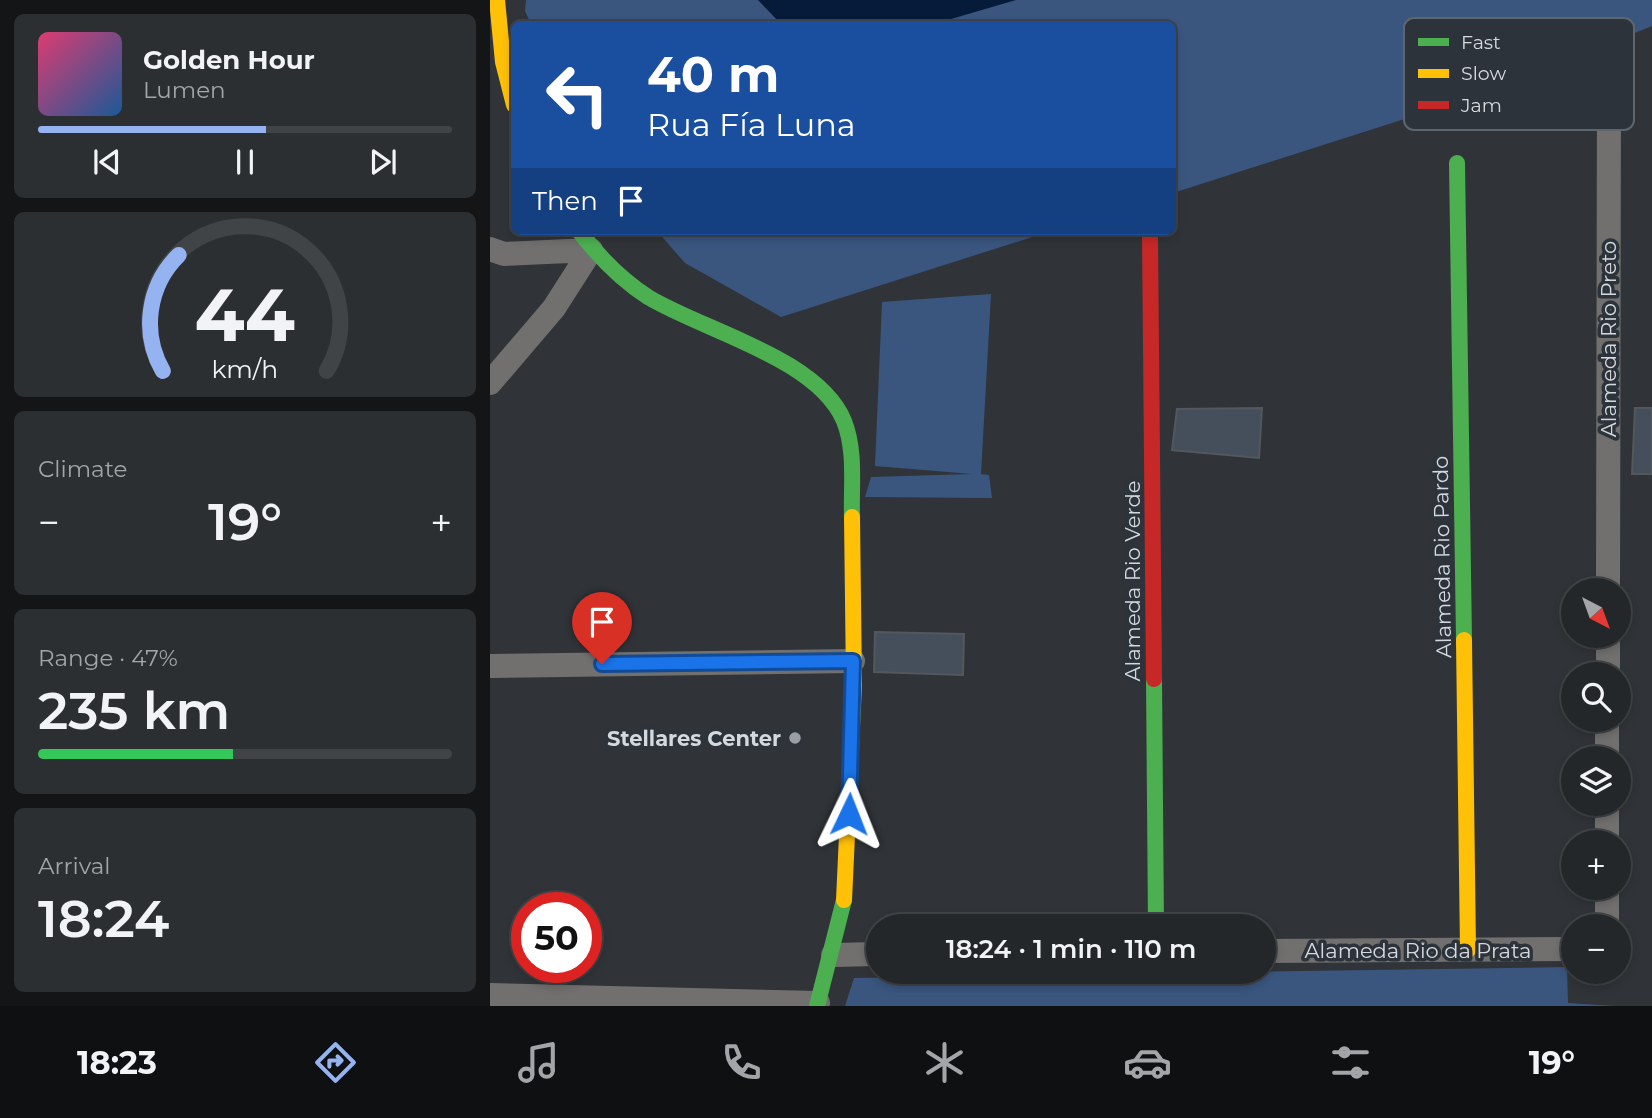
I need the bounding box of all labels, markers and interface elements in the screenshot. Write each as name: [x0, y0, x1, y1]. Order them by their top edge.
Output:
legend: [1404, 18, 1634, 130]
text: Fast: [1461, 31, 1501, 54]
text: Golden Hour: [143, 44, 315, 76]
text: 40 m: [647, 45, 779, 104]
icon: left: [532, 49, 623, 140]
text: Slow: [1461, 62, 1506, 85]
text: Lumen: [143, 76, 226, 104]
text: Jam: [1460, 94, 1502, 117]
text: Rua Fía Luna: [647, 105, 856, 144]
icon: previous: [88, 143, 126, 181]
icon: pause: [226, 143, 264, 181]
icon: next: [364, 143, 402, 181]
icon: arrive: [612, 182, 650, 220]
text: Then: [532, 185, 598, 217]
street label: Alameda Rio Preto: [1596, 241, 1621, 437]
text: 44: [195, 271, 295, 359]
text: km/h: [212, 353, 278, 383]
text: Climate: [38, 455, 127, 483]
street label: Alameda Rio Pardo: [1428, 456, 1456, 658]
street label: Alameda Rio Verde: [1120, 481, 1145, 681]
text: 19°: [208, 490, 282, 553]
text: −: [38, 499, 60, 546]
text: +: [430, 499, 452, 546]
north arrow: [1561, 578, 1631, 648]
map controls: [1561, 578, 1631, 984]
pin: [572, 592, 632, 664]
icon: arrive: [583, 603, 621, 641]
text: Range · 47%: [38, 644, 178, 672]
button: search: [1561, 662, 1631, 732]
text: 235 km: [38, 679, 230, 742]
place label: Stellares Center: [607, 726, 781, 751]
marker: Stellares Center: [787, 730, 803, 746]
button: layers: [1561, 746, 1631, 816]
position arrow: [812, 777, 886, 851]
button: +: [1561, 830, 1631, 900]
text: Arrival: [38, 852, 111, 880]
text: 18:24: [38, 887, 169, 950]
speed limit sign: 50: [511, 892, 602, 983]
button: −: [1561, 914, 1631, 984]
text: 18:24 · 1 min · 110 m: [946, 933, 1196, 965]
street label: Alameda Rio da Prata: [1305, 938, 1531, 963]
icon: directions: [311, 1038, 360, 1087]
icon: music: [514, 1038, 563, 1087]
icon: phone: [717, 1038, 766, 1087]
icon: climate: [920, 1038, 969, 1087]
icon: car: [1123, 1038, 1172, 1087]
icon: filters: [1326, 1038, 1375, 1087]
text: 18:23: [77, 1043, 157, 1082]
text: 19°: [1529, 1043, 1575, 1082]

